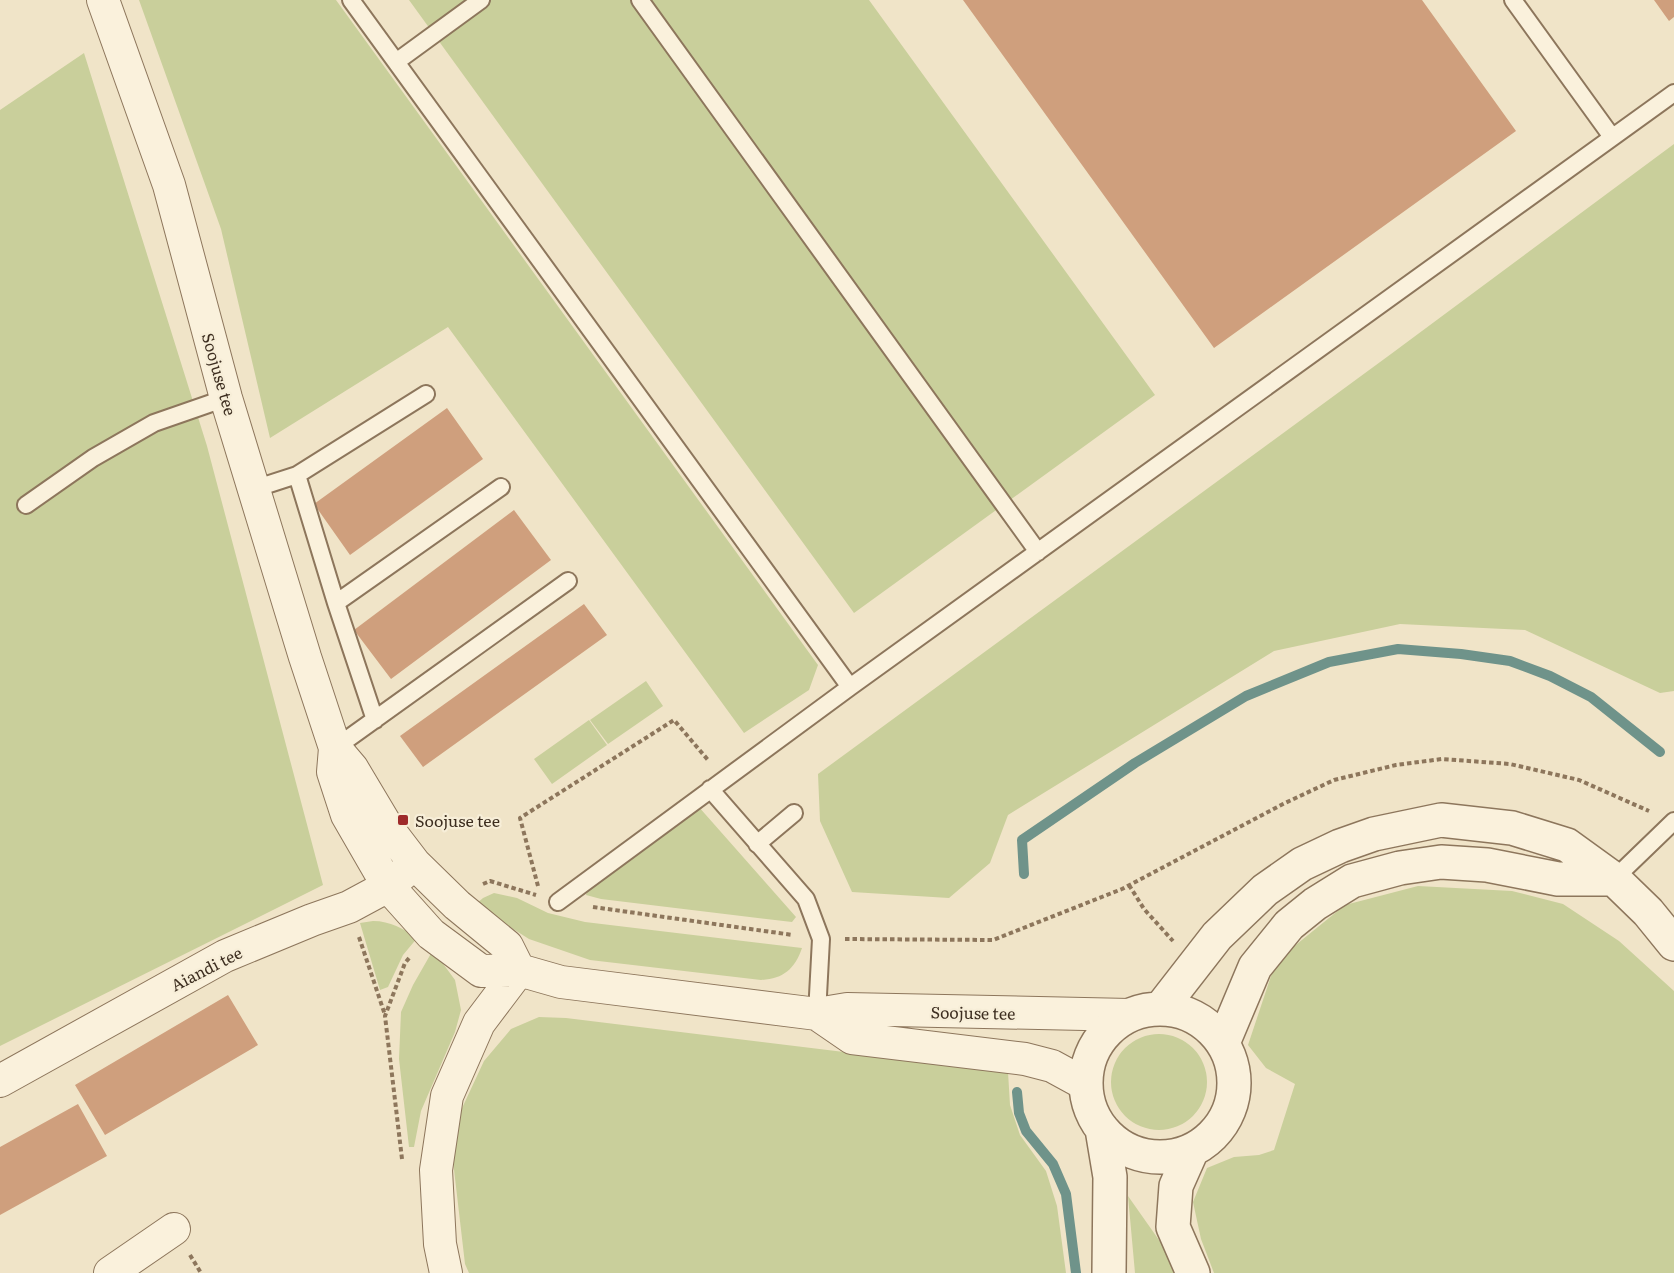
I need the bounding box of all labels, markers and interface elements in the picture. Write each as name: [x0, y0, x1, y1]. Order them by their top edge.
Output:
street label: Soojuse tee: [197, 330, 243, 418]
place label: Soojuse tee: [415, 808, 500, 832]
marker: Soojuse tee: [396, 813, 410, 827]
street label: Aiandi tee: [166, 940, 246, 996]
street label: Soojuse tee: [930, 999, 1016, 1025]

